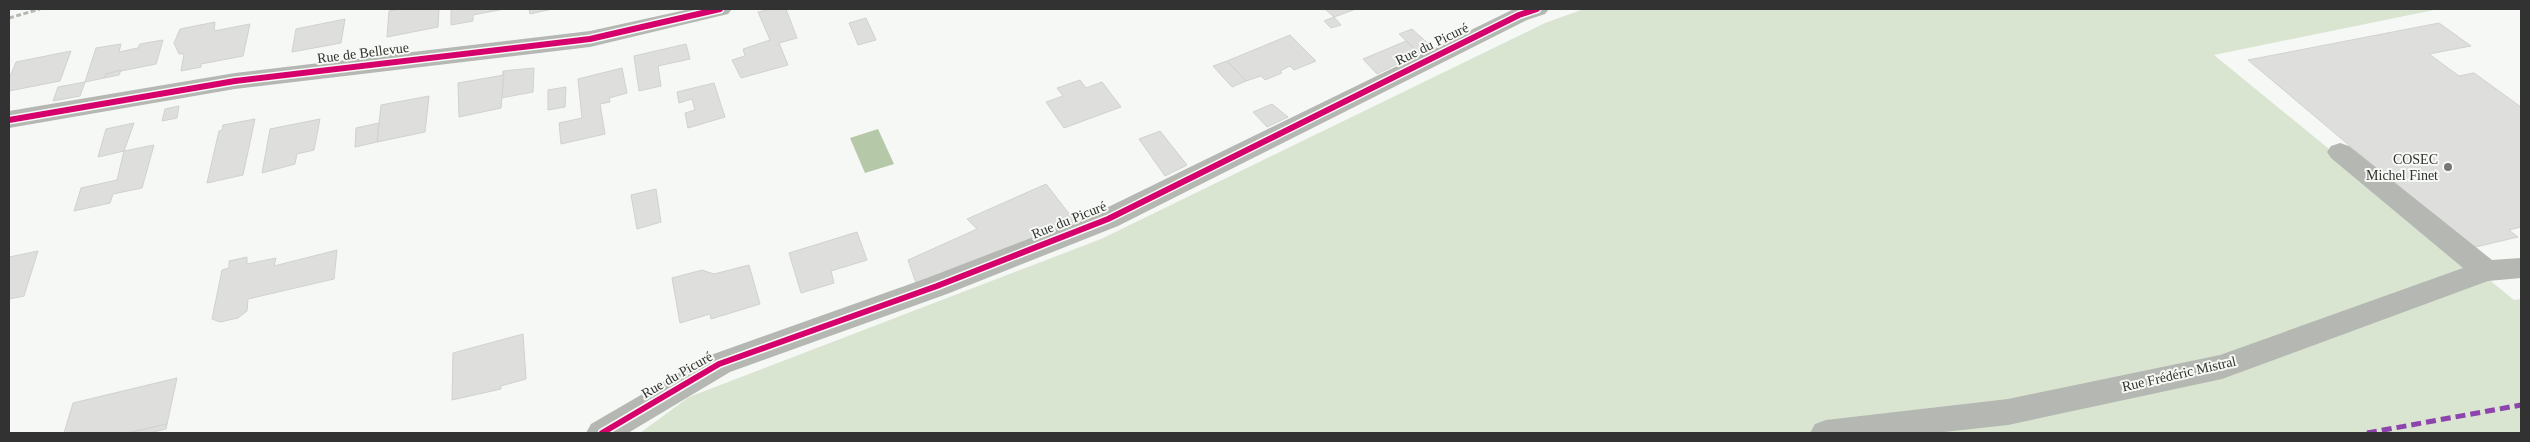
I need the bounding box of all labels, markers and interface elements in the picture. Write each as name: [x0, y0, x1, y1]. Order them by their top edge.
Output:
street label: Rue du Picuré: [1393, 20, 1471, 68]
street label: Rue de Bellevue: [316, 40, 410, 66]
place label: COSEC Michel Finet: [2366, 152, 2438, 183]
marker: COSEC Michel Finet: [2442, 161, 2454, 173]
street label: Rue du Picuré: [1029, 198, 1109, 242]
street label: Rue du Picuré: [639, 349, 715, 401]
street label: Rue Frédéric Mistral: [2120, 354, 2238, 394]

